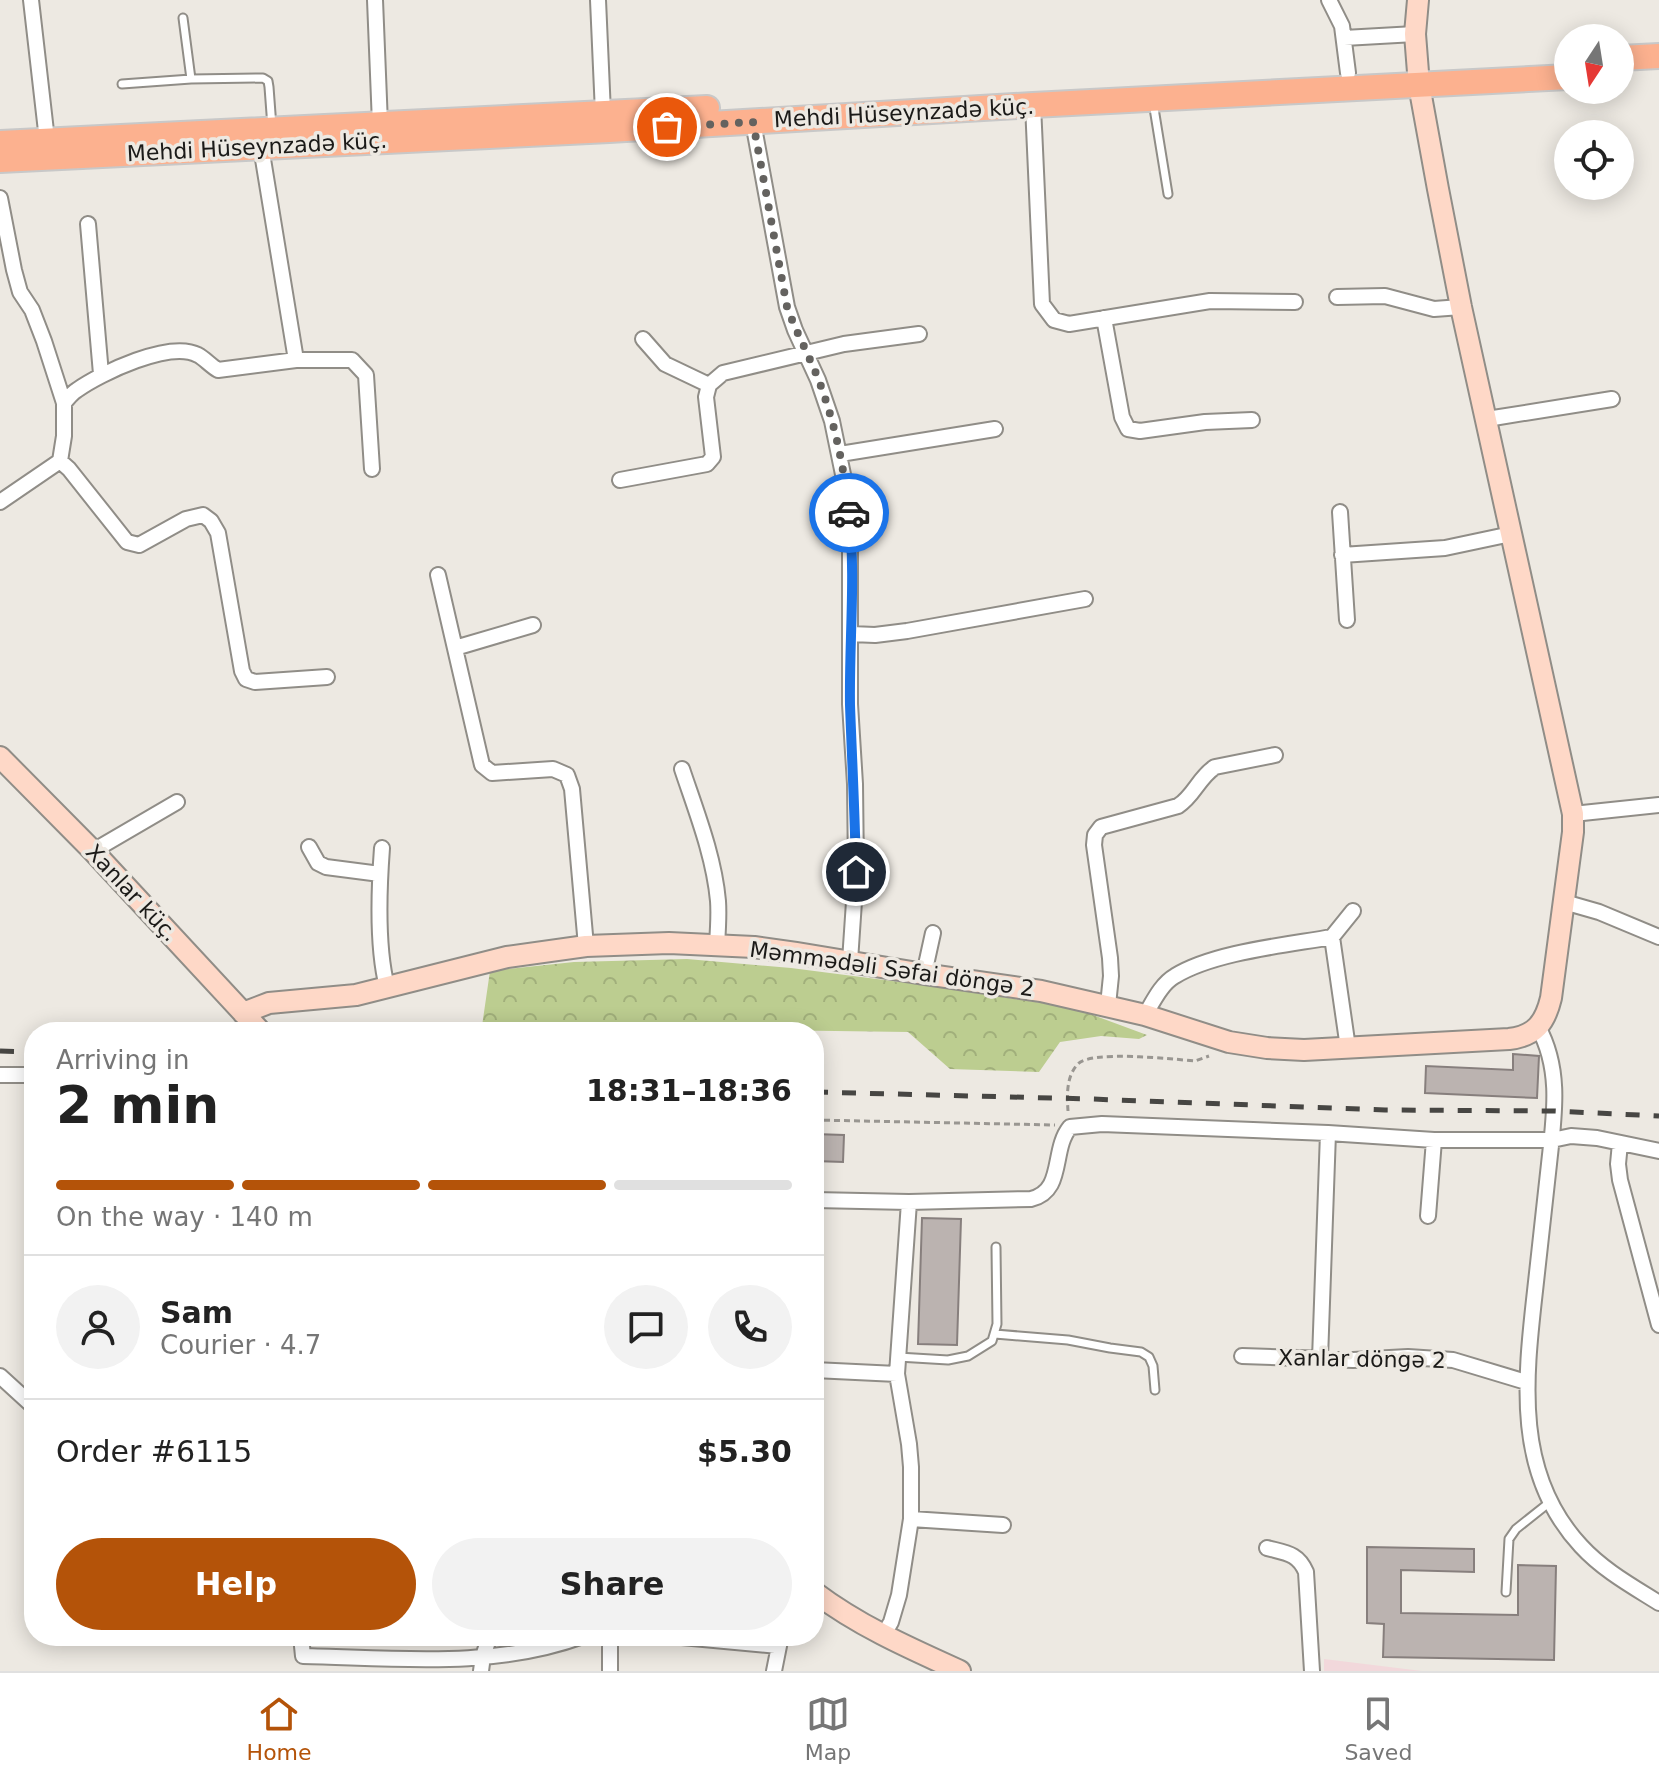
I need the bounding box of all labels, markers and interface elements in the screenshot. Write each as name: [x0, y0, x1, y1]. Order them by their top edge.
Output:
north arrow: [1554, 24, 1634, 104]
map controls: [1554, 24, 1634, 200]
pin: [633, 93, 701, 161]
street label: Mehdi Hüseynzadə küç.: [773, 94, 1035, 132]
icon: bag: [645, 105, 689, 149]
button: locate: [1554, 120, 1634, 200]
street label: Mehdi Hüseynzadə küç.: [126, 128, 388, 166]
courier: [809, 473, 889, 553]
icon: car: [827, 491, 871, 535]
pin: [822, 838, 890, 906]
street label: Xanlar küç.: [81, 839, 183, 947]
icon: home: [834, 850, 878, 894]
street label: Məmmədəli Səfai döngə 2: [748, 937, 1036, 1001]
text: Arriving in: [56, 1045, 190, 1075]
text: 18:31–18:36: [586, 1073, 792, 1108]
text: 2 min: [56, 1075, 219, 1135]
text: On the way · 140 m: [56, 1202, 313, 1232]
button: person: [56, 1285, 140, 1369]
button: chat: [604, 1285, 688, 1369]
button: phone: [708, 1285, 792, 1369]
text: Sam: [160, 1295, 233, 1330]
text: Courier · 4.7: [160, 1330, 321, 1360]
street label: Xanlar döngə 2: [1278, 1345, 1446, 1373]
text: Order #6115: [56, 1434, 252, 1469]
text: $5.30: [697, 1434, 792, 1469]
button: Help: [56, 1538, 416, 1630]
button: Share: [432, 1538, 792, 1630]
tab: Home: [247, 1692, 312, 1765]
tab: Map: [805, 1692, 851, 1765]
tab: Saved: [1344, 1692, 1412, 1765]

